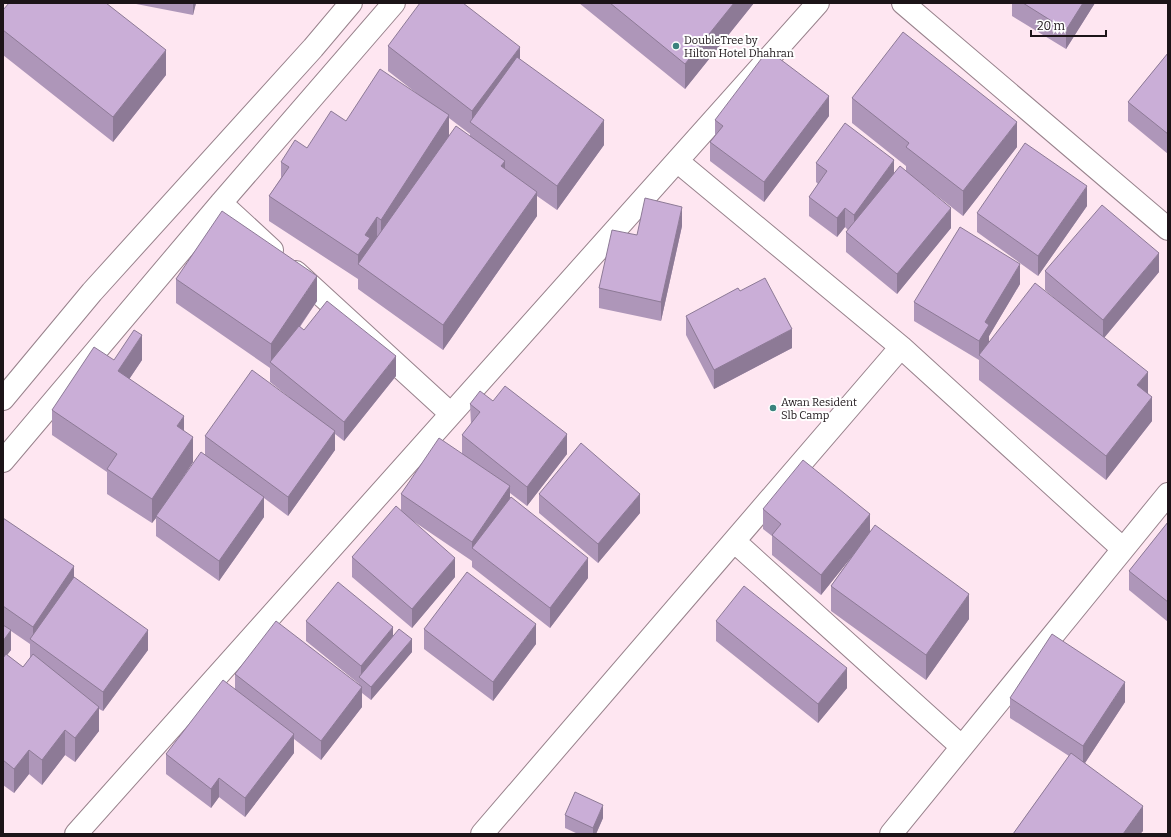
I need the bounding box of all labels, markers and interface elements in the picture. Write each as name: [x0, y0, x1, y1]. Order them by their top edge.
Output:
scale bar: [1031, 12, 1106, 38]
text: 20 m: [1037, 19, 1066, 33]
place label: DoubleTree by Hilton Hotel Dhahran: [684, 34, 794, 60]
marker: DoubleTree by Hilton Hotel Dhahran: [671, 41, 681, 51]
place label: Awan Resident Slb Camp: [781, 396, 857, 422]
marker: Awan Resident Slb Camp: [768, 403, 778, 413]

